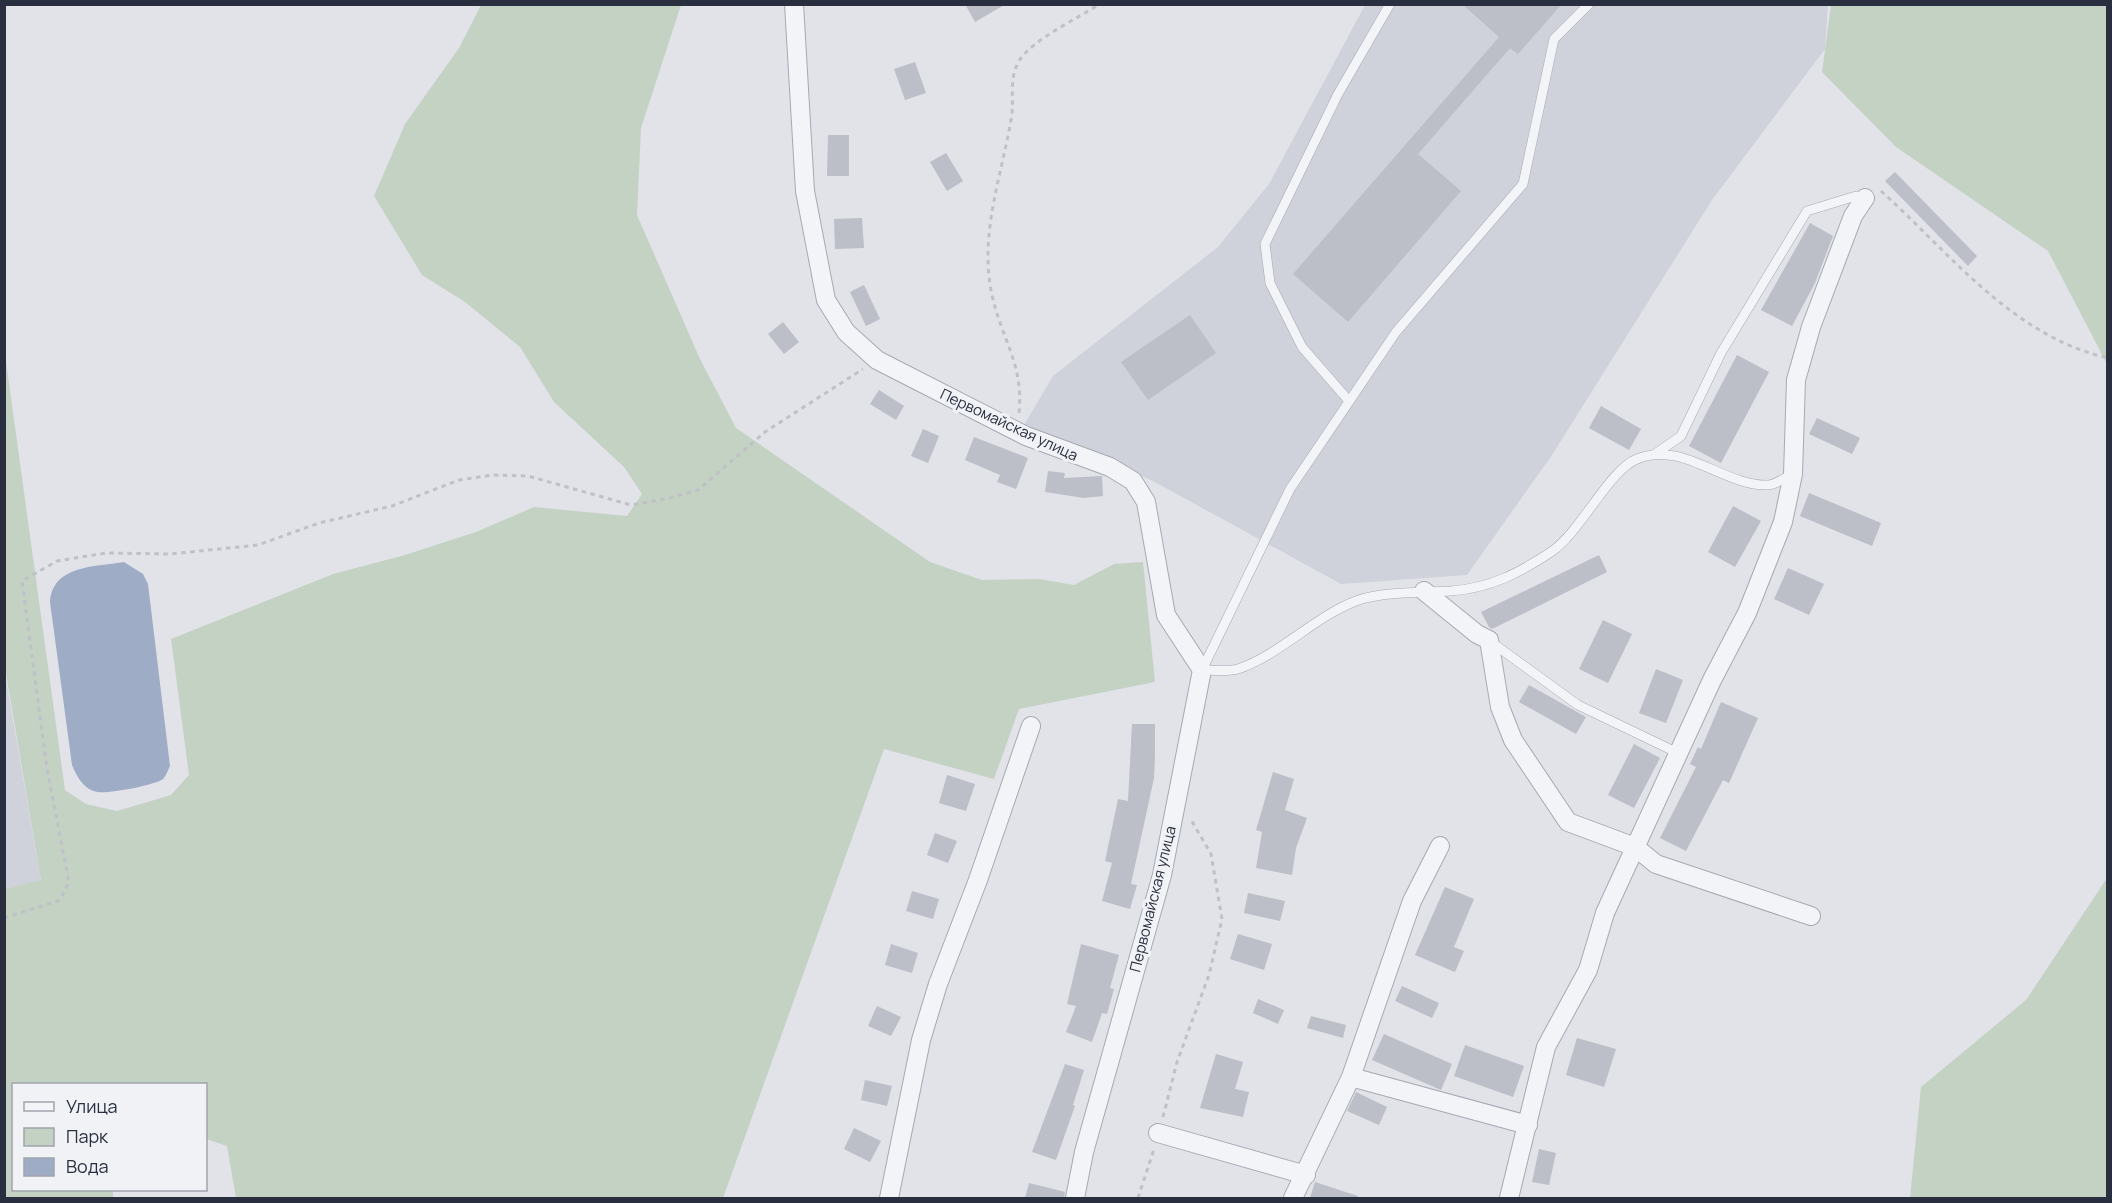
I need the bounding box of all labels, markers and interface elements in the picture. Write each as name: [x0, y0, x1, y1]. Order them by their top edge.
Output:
street label: Первомайская улица: [937, 383, 1082, 466]
street label: Первомайская улица: [1124, 824, 1181, 974]
legend: [12, 1083, 207, 1191]
text: Улица: [66, 1094, 118, 1118]
text: Парк: [66, 1124, 109, 1148]
text: Вода: [66, 1154, 108, 1178]

